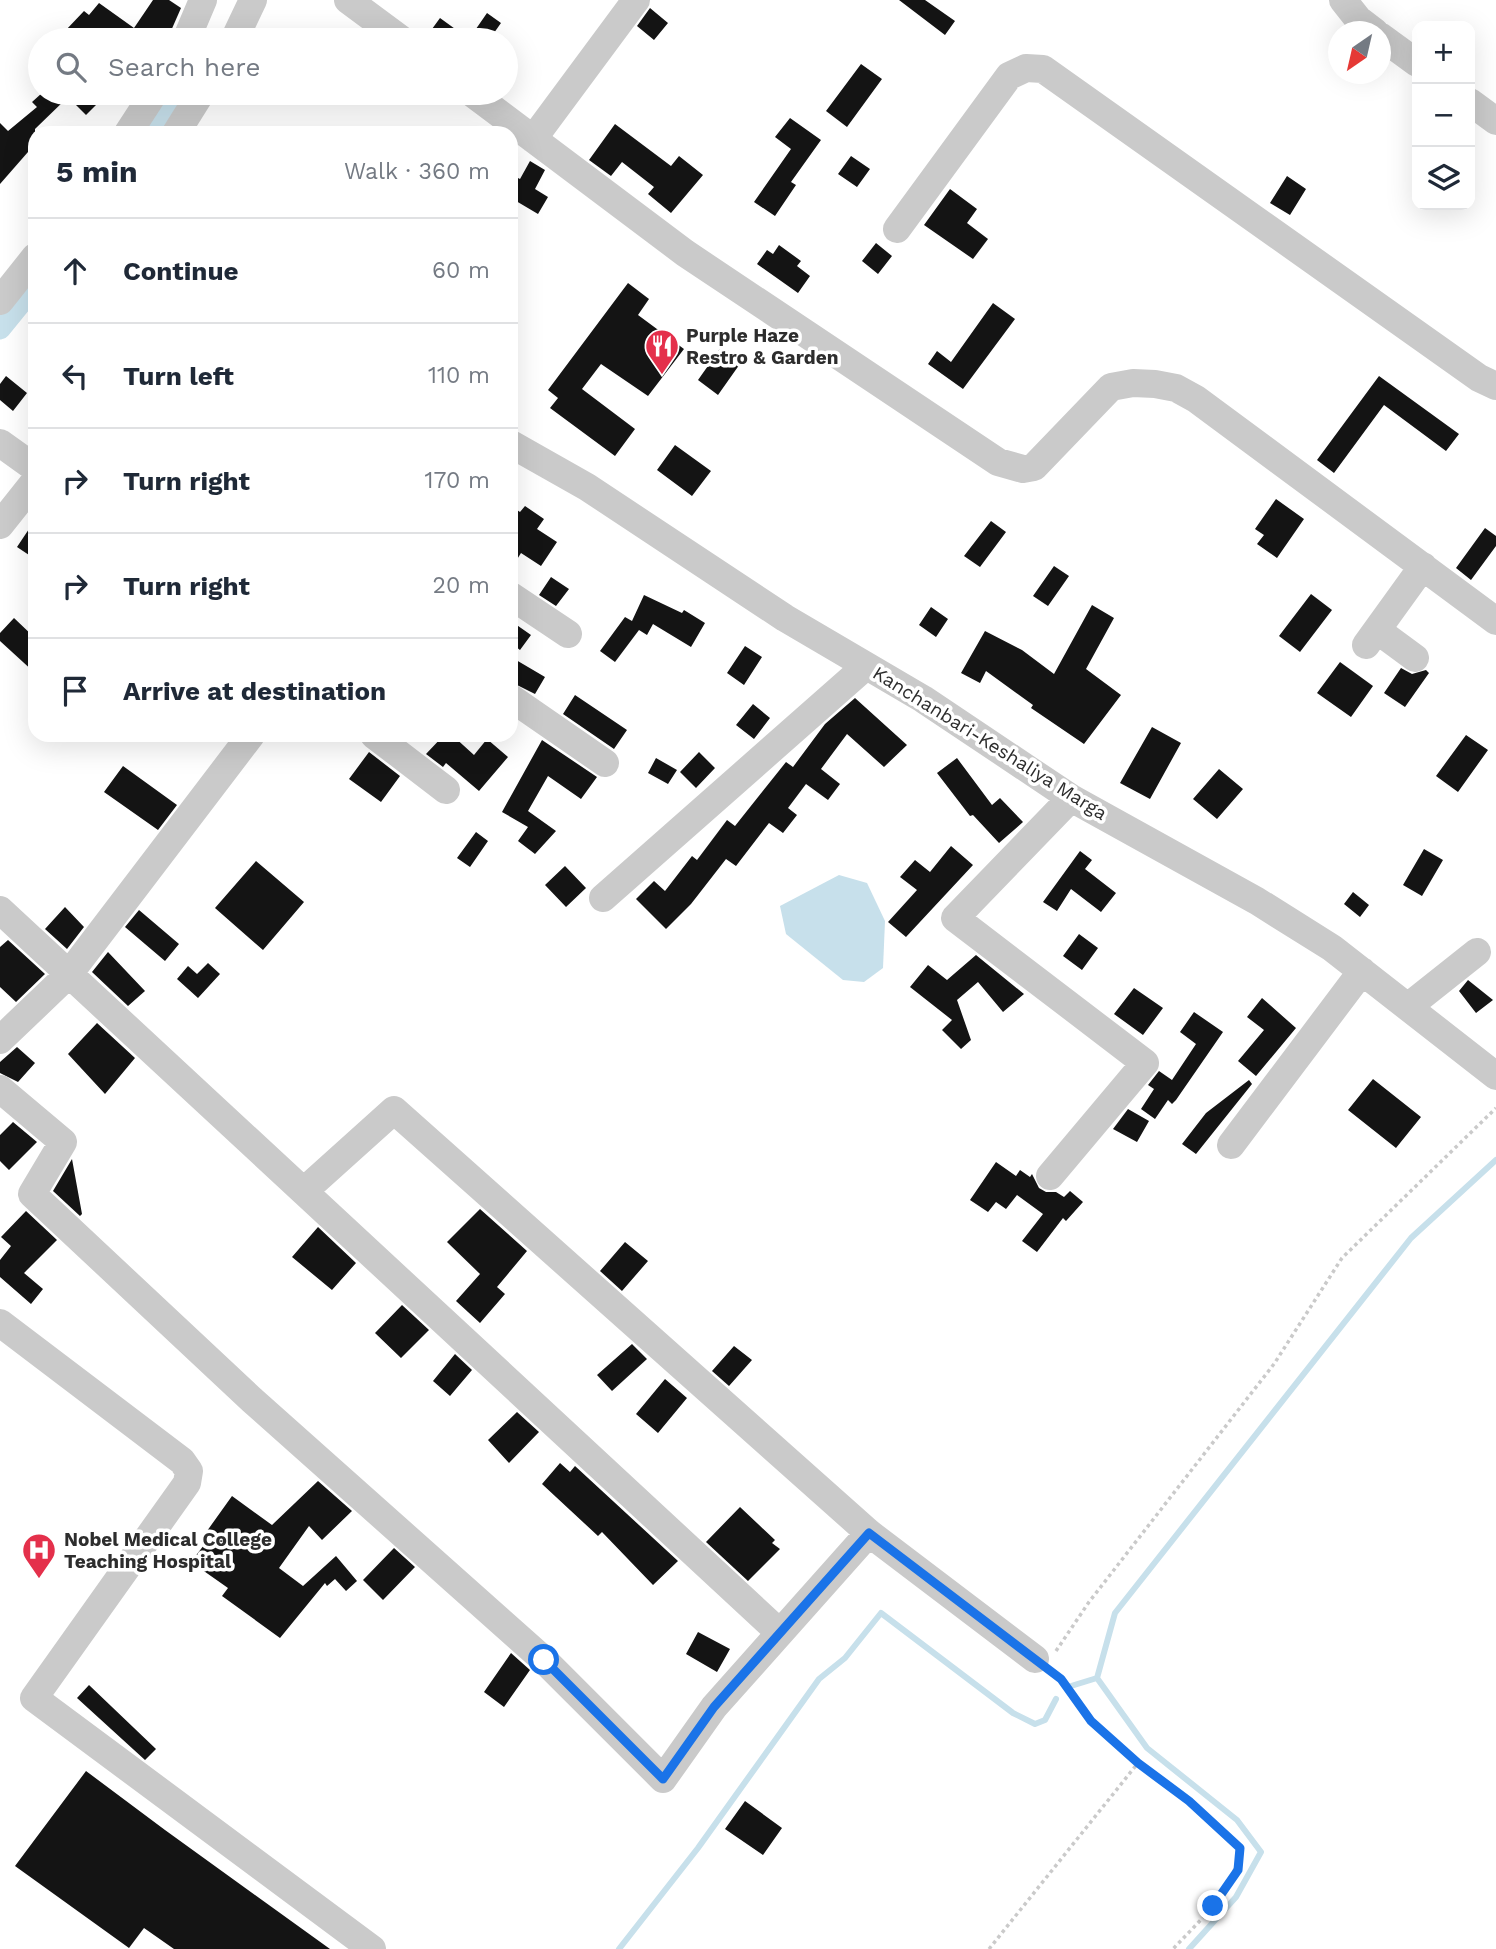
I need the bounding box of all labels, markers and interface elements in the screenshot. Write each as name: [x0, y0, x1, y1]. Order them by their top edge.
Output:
north arrow: [1328, 21, 1391, 84]
map controls: [1412, 21, 1475, 210]
button: +: [1412, 21, 1475, 84]
search box: [28, 28, 518, 105]
icon: search: [52, 48, 90, 86]
text: Search here: [108, 52, 260, 82]
button: −: [1412, 84, 1475, 147]
button: layers: [1412, 147, 1475, 210]
text: 5 min: [56, 154, 138, 189]
text: Walk · 360 m: [344, 158, 490, 185]
icon: ahead: [56, 252, 94, 290]
text: Continue: [123, 256, 239, 286]
text: 60 m: [432, 257, 490, 284]
place label: Purple Haze Restro & Garden: [686, 324, 838, 369]
restaurant icon: Purple Haze Restro & Garden: [643, 327, 681, 376]
icon: left: [56, 357, 94, 395]
text: Turn left: [123, 361, 234, 391]
text: 110 m: [428, 362, 490, 389]
icon: right: [56, 462, 94, 500]
text: Turn right: [123, 466, 250, 496]
text: 170 m: [425, 467, 490, 494]
icon: right: [56, 567, 94, 605]
text: Turn right: [123, 571, 250, 601]
text: 20 m: [433, 572, 490, 599]
street label: Kanchanbari-Keshaliya Marga: [868, 661, 1112, 825]
icon: arrive: [56, 672, 94, 710]
text: Arrive at destination: [123, 676, 386, 706]
place label: Nobel Medical College Teaching Hospital: [64, 1528, 272, 1573]
hospital icon: Nobel Medical College Teaching Hospital: [20, 1531, 58, 1580]
route start: [528, 1644, 559, 1675]
route end: [1197, 1890, 1228, 1921]

